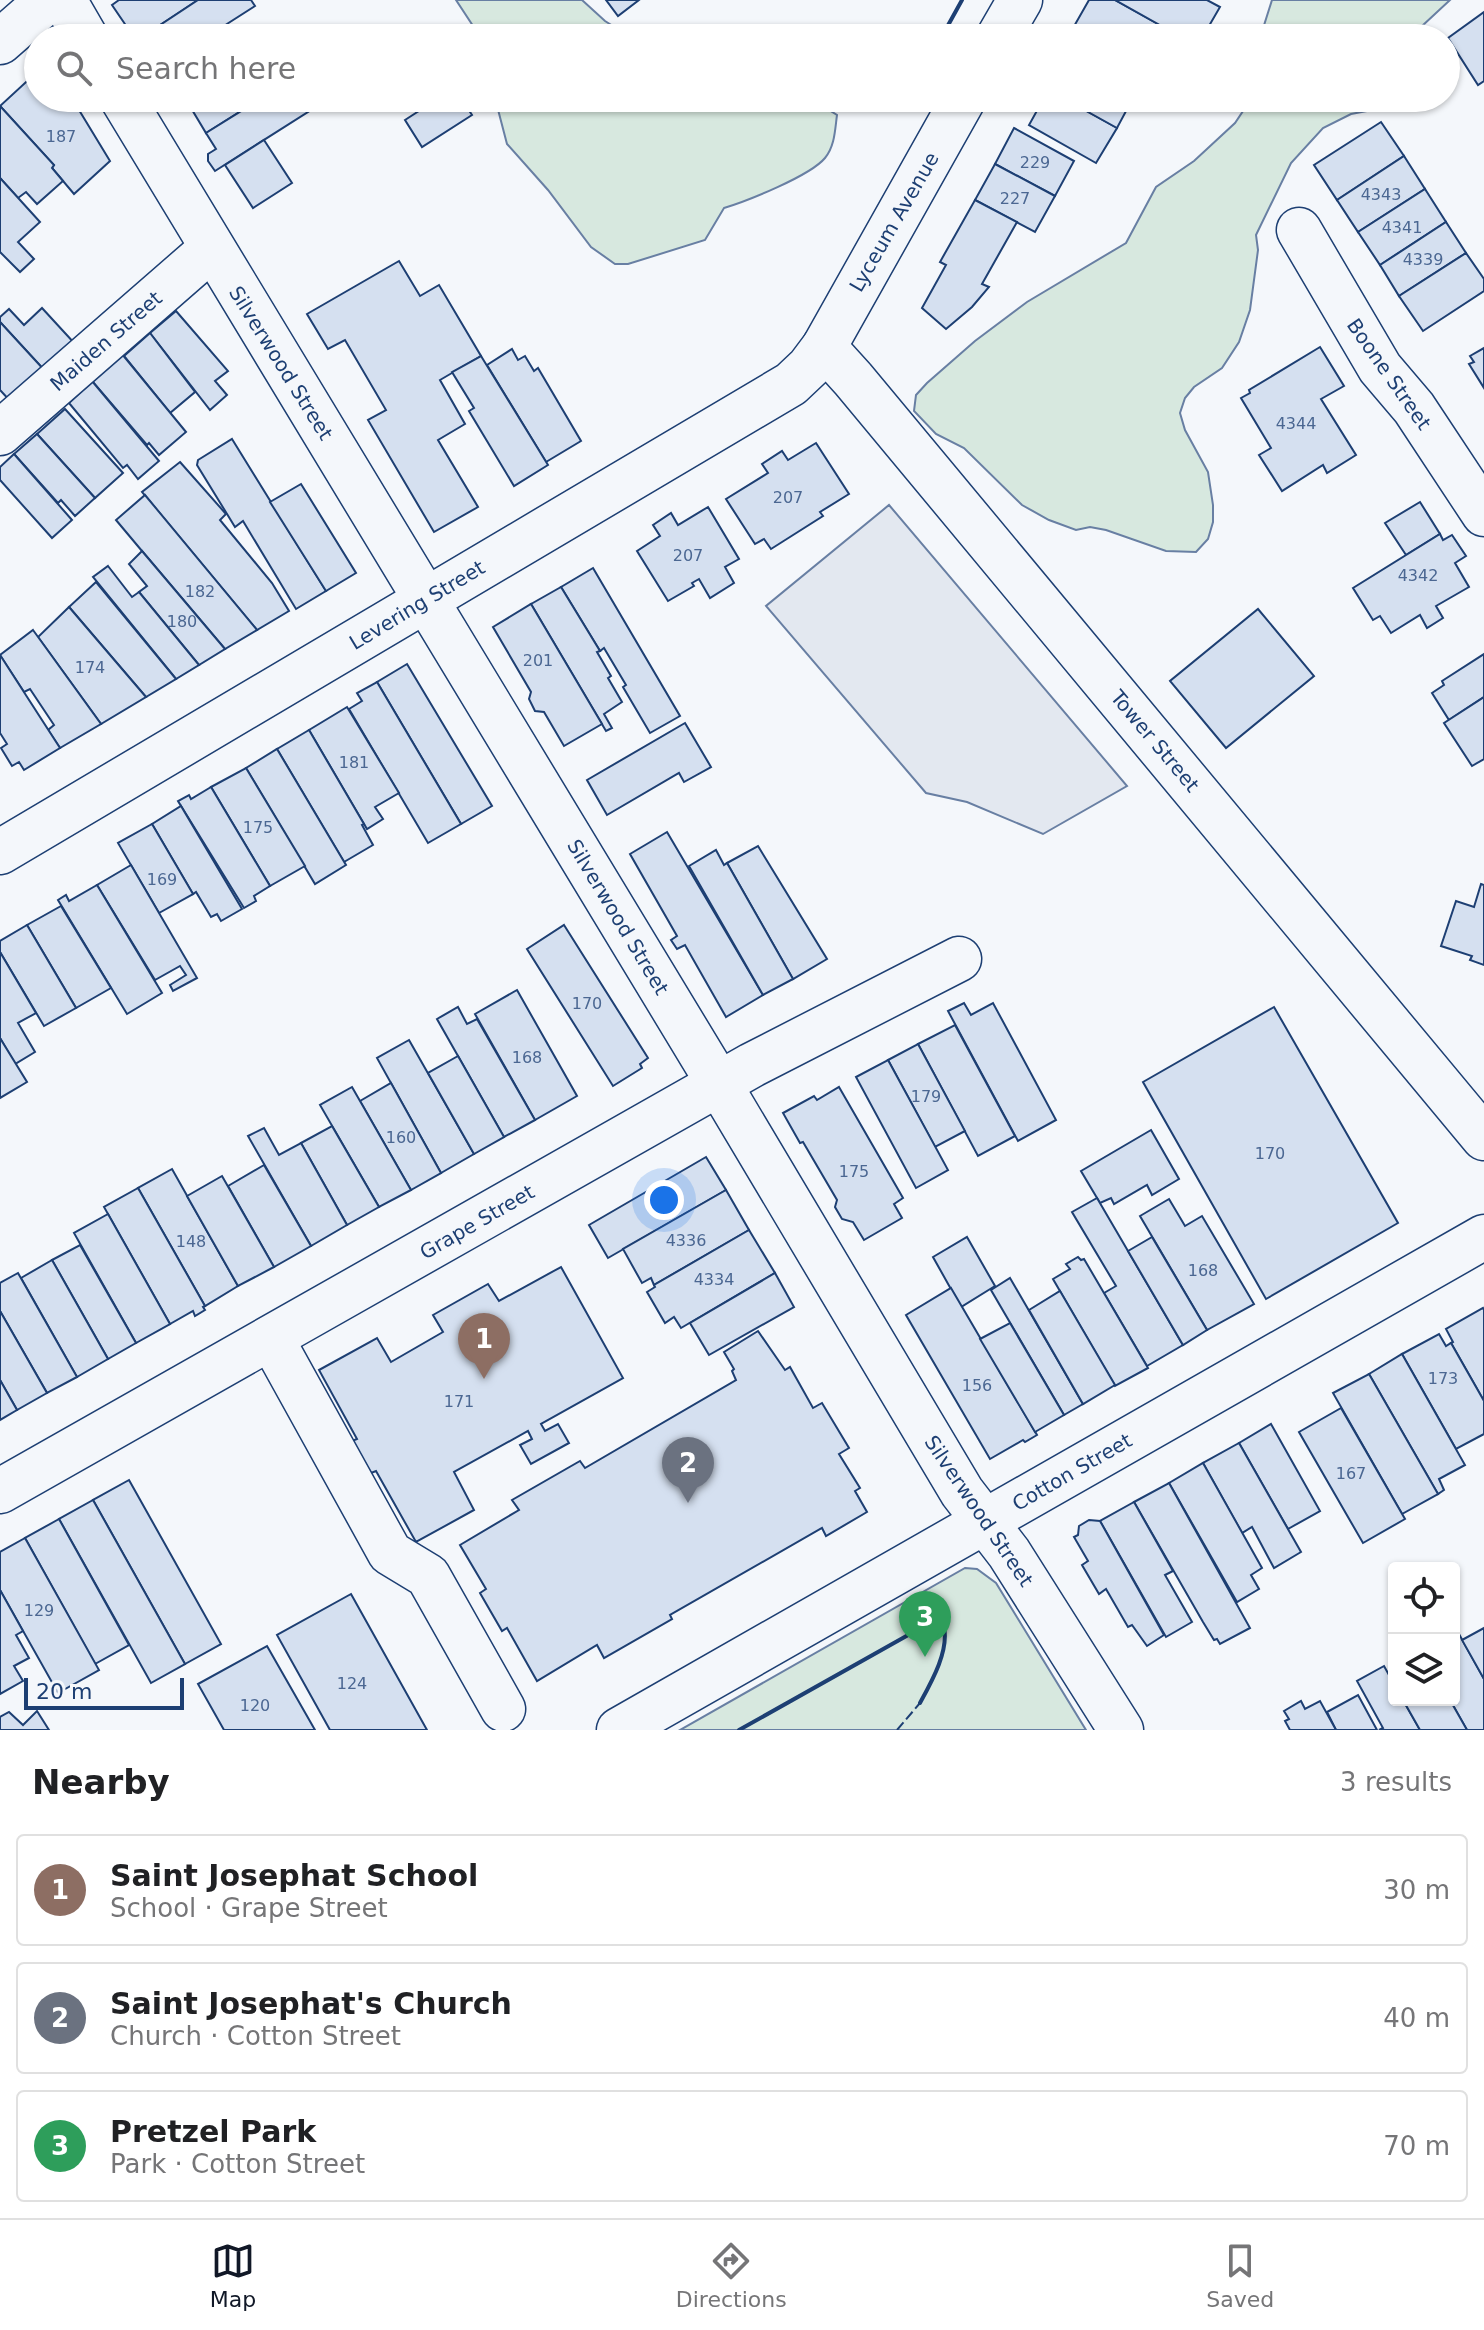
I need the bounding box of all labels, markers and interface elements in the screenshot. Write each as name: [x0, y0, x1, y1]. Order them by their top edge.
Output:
search box: [24, 24, 1460, 112]
icon: search: [52, 46, 96, 90]
text: Search here: [116, 51, 296, 86]
house number: 187: [46, 127, 76, 146]
street label: Lyceum Avenue: [844, 148, 944, 296]
house number: 229: [1020, 153, 1050, 172]
house number: 4343: [1361, 185, 1401, 204]
house number: 227: [1000, 189, 1030, 208]
house number: 4341: [1382, 218, 1422, 237]
house number: 4339: [1403, 250, 1443, 269]
street label: Silverwood Street: [224, 282, 338, 444]
street label: Maiden Street: [45, 286, 167, 396]
street label: Boone Street: [1342, 314, 1436, 434]
house number: 4344: [1276, 414, 1316, 433]
house number: 207: [773, 488, 803, 507]
house number: 207: [673, 546, 703, 565]
street label: Levering Street: [345, 555, 489, 655]
house number: 4342: [1398, 566, 1438, 585]
house number: 182: [185, 582, 215, 601]
house number: 180: [167, 612, 197, 631]
house number: 201: [523, 651, 553, 670]
house number: 174: [75, 658, 105, 677]
street label: Tower Street: [1105, 685, 1204, 797]
house number: 181: [339, 753, 369, 772]
house number: 175: [243, 818, 273, 837]
street label: Silverwood Street: [562, 835, 674, 999]
house number: 169: [147, 870, 177, 889]
house number: 170: [572, 994, 602, 1013]
house number: 168: [512, 1048, 542, 1067]
house number: 179: [911, 1087, 941, 1106]
house number: 160: [386, 1128, 416, 1147]
house number: 170: [1255, 1144, 1285, 1163]
house number: 175: [839, 1162, 869, 1181]
street label: Grape Street: [416, 1180, 539, 1264]
your location: [644, 1180, 684, 1220]
house number: 4336: [666, 1231, 706, 1250]
house number: 148: [176, 1232, 206, 1251]
house number: 168: [1188, 1261, 1218, 1280]
house number: 4334: [694, 1270, 734, 1289]
pin: 1: [458, 1313, 510, 1379]
house number: 173: [1428, 1369, 1458, 1388]
house number: 156: [962, 1376, 992, 1395]
house number: 171: [444, 1392, 474, 1411]
street label: Cotton Street: [1008, 1428, 1136, 1516]
street label: Silverwood Street: [920, 1431, 1038, 1591]
pin: 2: [662, 1437, 714, 1503]
house number: 167: [1336, 1464, 1366, 1483]
map controls: [1388, 1562, 1460, 1706]
button: locate: [1388, 1562, 1460, 1634]
pin: 3: [899, 1591, 951, 1657]
house number: 129: [24, 1601, 54, 1620]
button: layers: [1388, 1634, 1460, 1706]
scale bar: [24, 1674, 184, 1710]
house number: 124: [337, 1674, 367, 1693]
text: 20 m: [36, 1679, 92, 1704]
house number: 120: [240, 1696, 270, 1715]
text: Nearby: [32, 1762, 170, 1802]
text: 3 results: [1340, 1767, 1452, 1797]
text: Saint Josephat School: [110, 1858, 478, 1893]
text: 1: [51, 1875, 69, 1905]
text: 30 m: [1383, 1875, 1450, 1905]
text: School · Grape Street: [110, 1893, 388, 1923]
text: Saint Josephat's Church: [110, 1986, 512, 2021]
text: 2: [51, 2003, 69, 2033]
text: 40 m: [1383, 2003, 1450, 2033]
text: Church · Cotton Street: [110, 2021, 401, 2051]
text: Pretzel Park: [110, 2114, 316, 2149]
text: 3: [51, 2131, 69, 2161]
text: 70 m: [1383, 2131, 1450, 2161]
text: Park · Cotton Street: [110, 2149, 365, 2179]
tab: Map: [210, 2239, 256, 2312]
tab: Directions: [676, 2239, 787, 2312]
tab: Saved: [1206, 2239, 1274, 2312]

